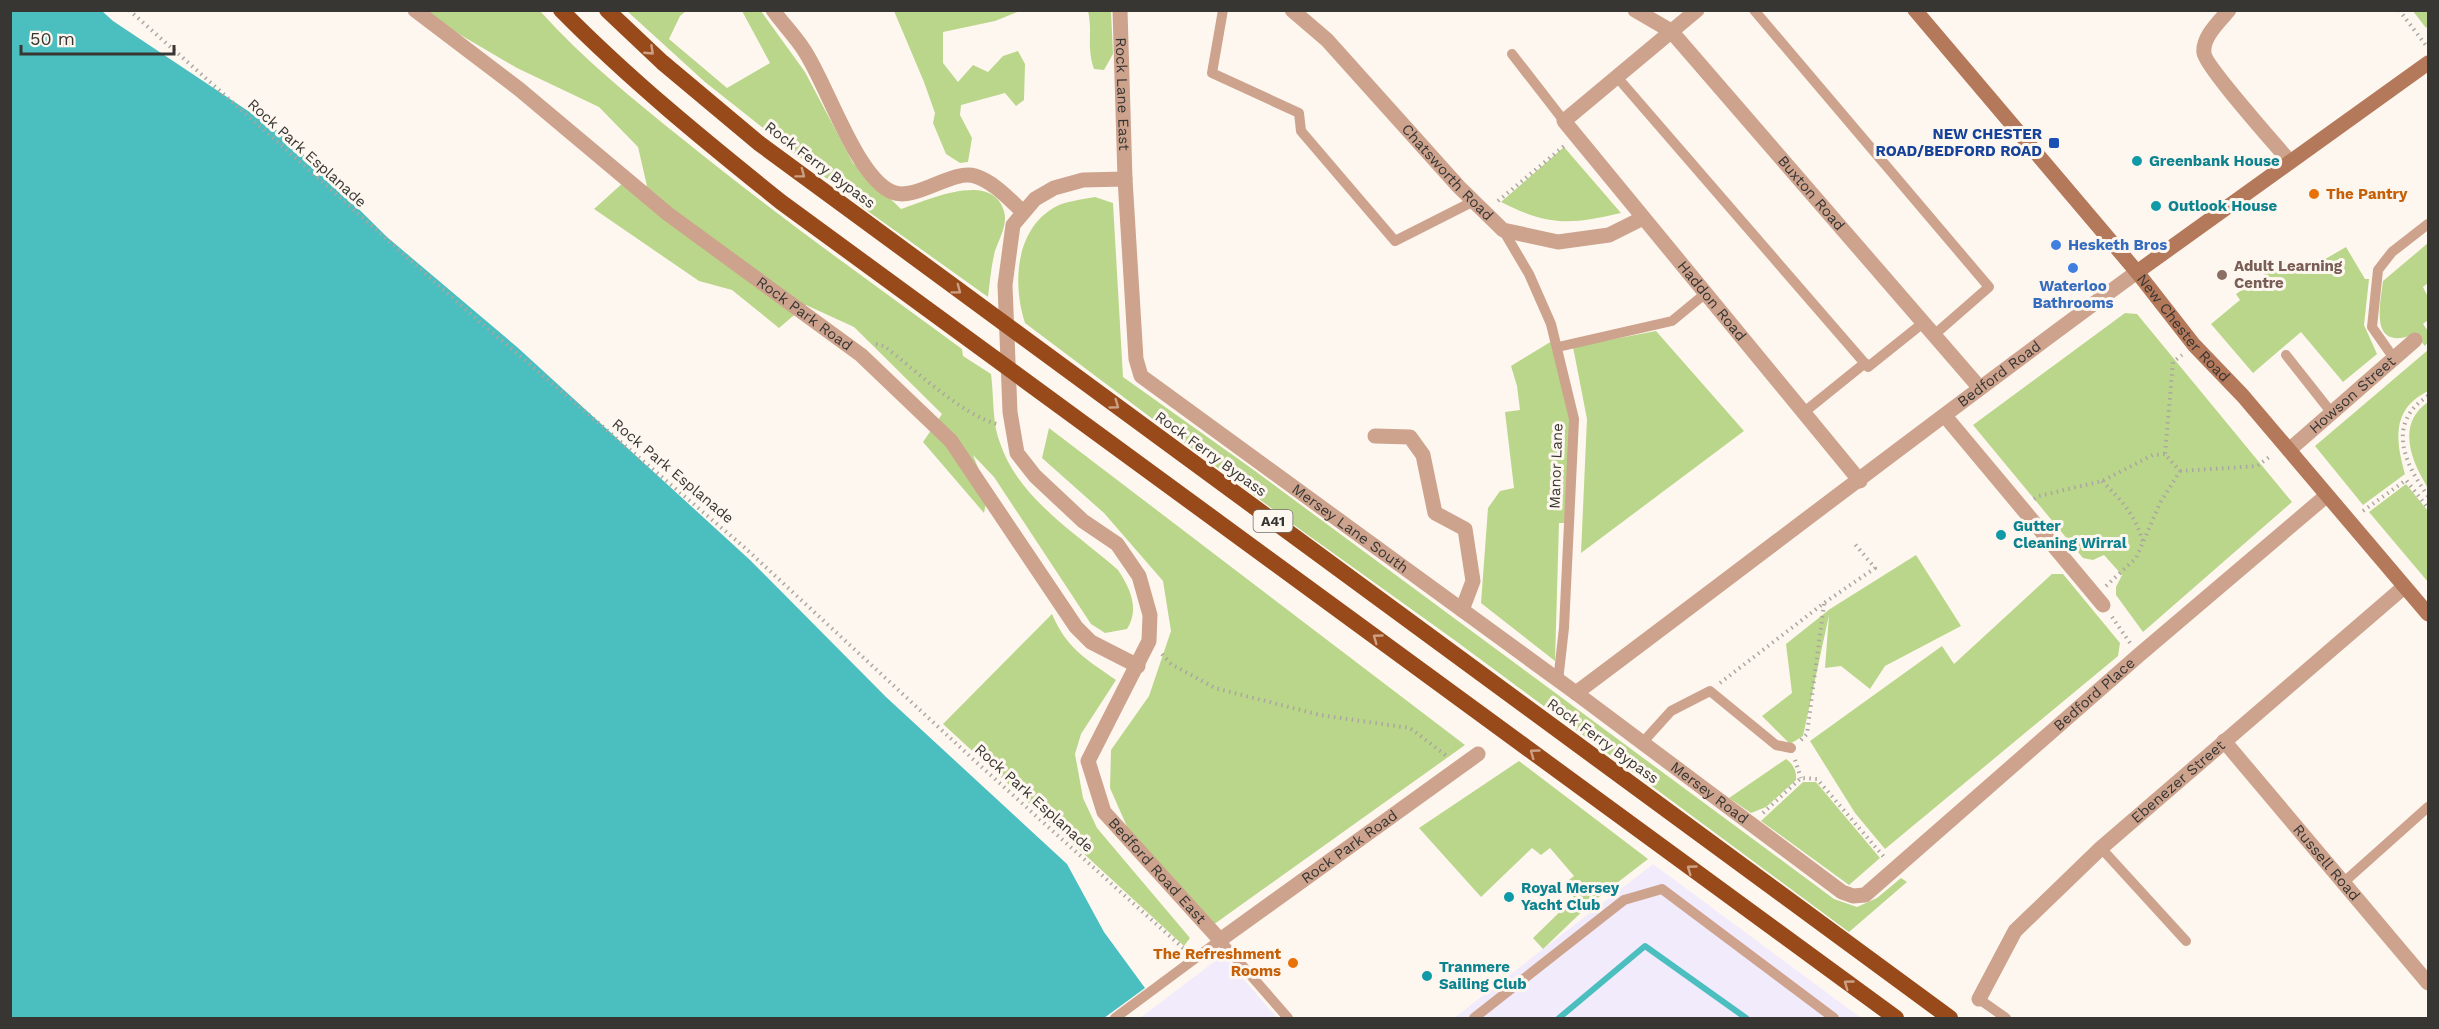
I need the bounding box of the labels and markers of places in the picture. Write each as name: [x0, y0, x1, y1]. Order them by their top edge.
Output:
place label: NEW CHESTER ROAD/BEDFORD ROAD: [1876, 125, 2043, 160]
marker: NEW CHESTER ROAD/BEDFORD ROAD: [2047, 136, 2061, 150]
place label: Greenbank House: [2149, 152, 2280, 170]
marker: Greenbank House: [2130, 154, 2144, 168]
place label: The Pantry: [2326, 185, 2408, 203]
marker: The Pantry: [2307, 187, 2321, 201]
place label: Outlook House: [2168, 197, 2277, 215]
marker: Outlook House: [2149, 199, 2163, 213]
place label: Hesketh Bros: [2068, 236, 2167, 254]
marker: Hesketh Bros: [2049, 238, 2063, 252]
place label: Adult Learning Centre: [2234, 257, 2343, 292]
marker: Waterloo Bathrooms: [2066, 261, 2080, 275]
marker: Adult Learning Centre: [2215, 268, 2229, 282]
place label: Waterloo Bathrooms: [2032, 277, 2114, 312]
place label: Gutter Cleaning Wirral: [2013, 517, 2127, 552]
marker: Gutter Cleaning Wirral: [1994, 528, 2008, 542]
place label: Royal Mersey Yacht Club: [1521, 879, 1620, 914]
marker: Royal Mersey Yacht Club: [1502, 890, 1516, 904]
place label: The Refreshment Rooms: [1153, 945, 1281, 980]
marker: The Refreshment Rooms: [1286, 956, 1300, 970]
place label: Tranmere Sailing Club: [1439, 958, 1527, 993]
marker: Tranmere Sailing Club: [1420, 969, 1434, 983]

